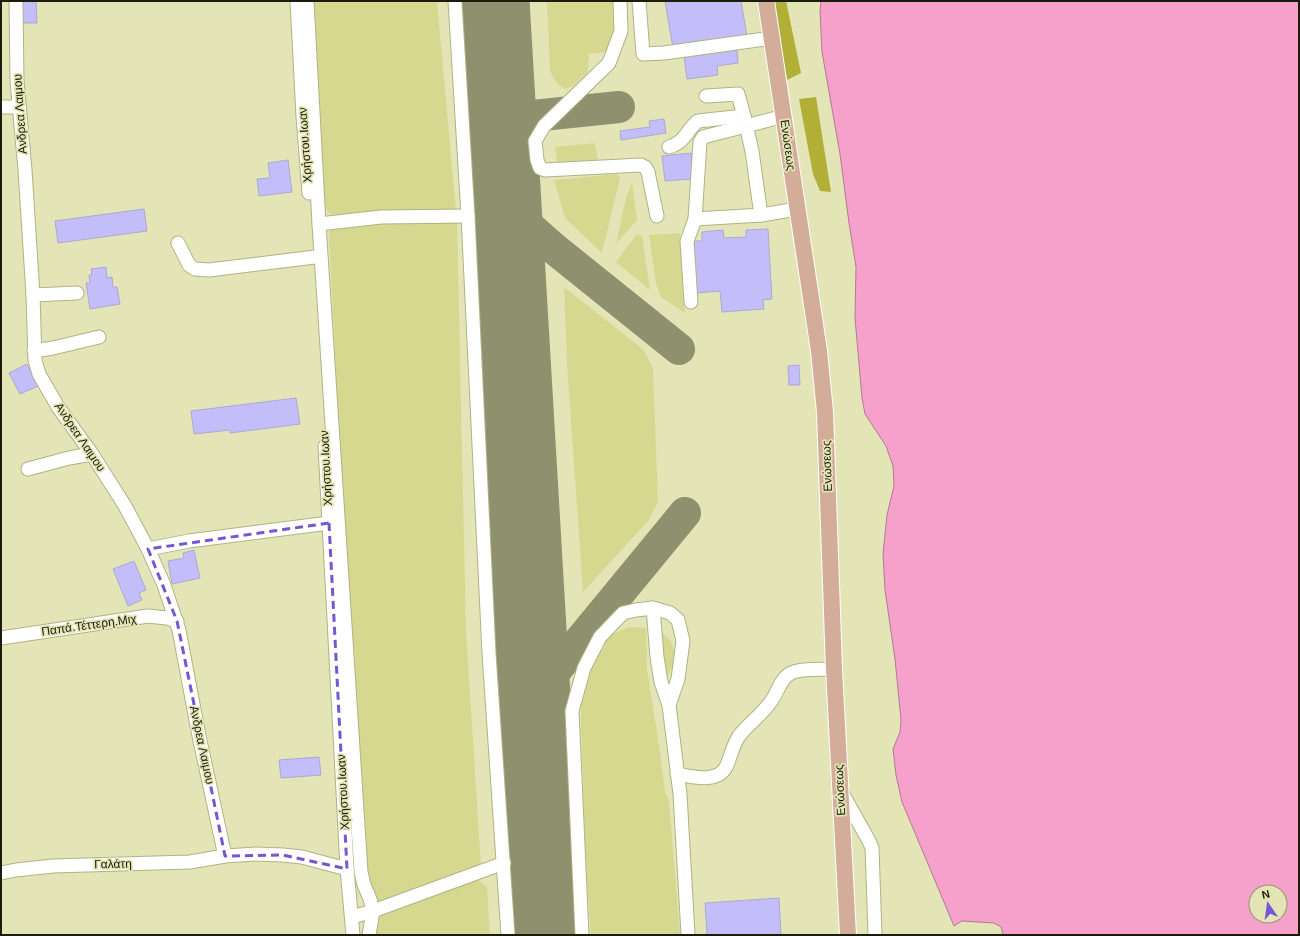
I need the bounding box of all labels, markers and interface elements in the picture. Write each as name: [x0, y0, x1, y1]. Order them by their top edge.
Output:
street label: Ανδρεα Λαιμου: [10, 74, 30, 154]
street label: Χρήστου.Ιωαν: [295, 107, 315, 183]
street label: Ενώσεως: [777, 119, 799, 172]
street label: Ανδρεα Λαιμου: [52, 400, 108, 474]
street label: Χρήστου.Ιωαν: [317, 430, 335, 506]
street label: Ενώσεως: [819, 440, 835, 492]
street label: Παπά.Τέττερη.Μιχ: [41, 611, 138, 639]
street label: Ανδρεα Λαιμου: [187, 704, 217, 786]
street label: Χρήστου.Ιωαν: [334, 754, 352, 830]
street label: Ενώσεως: [832, 764, 848, 816]
street label: Γαλάτη: [94, 857, 132, 871]
north arrow: [1248, 884, 1288, 924]
text: N: [1261, 888, 1271, 901]

